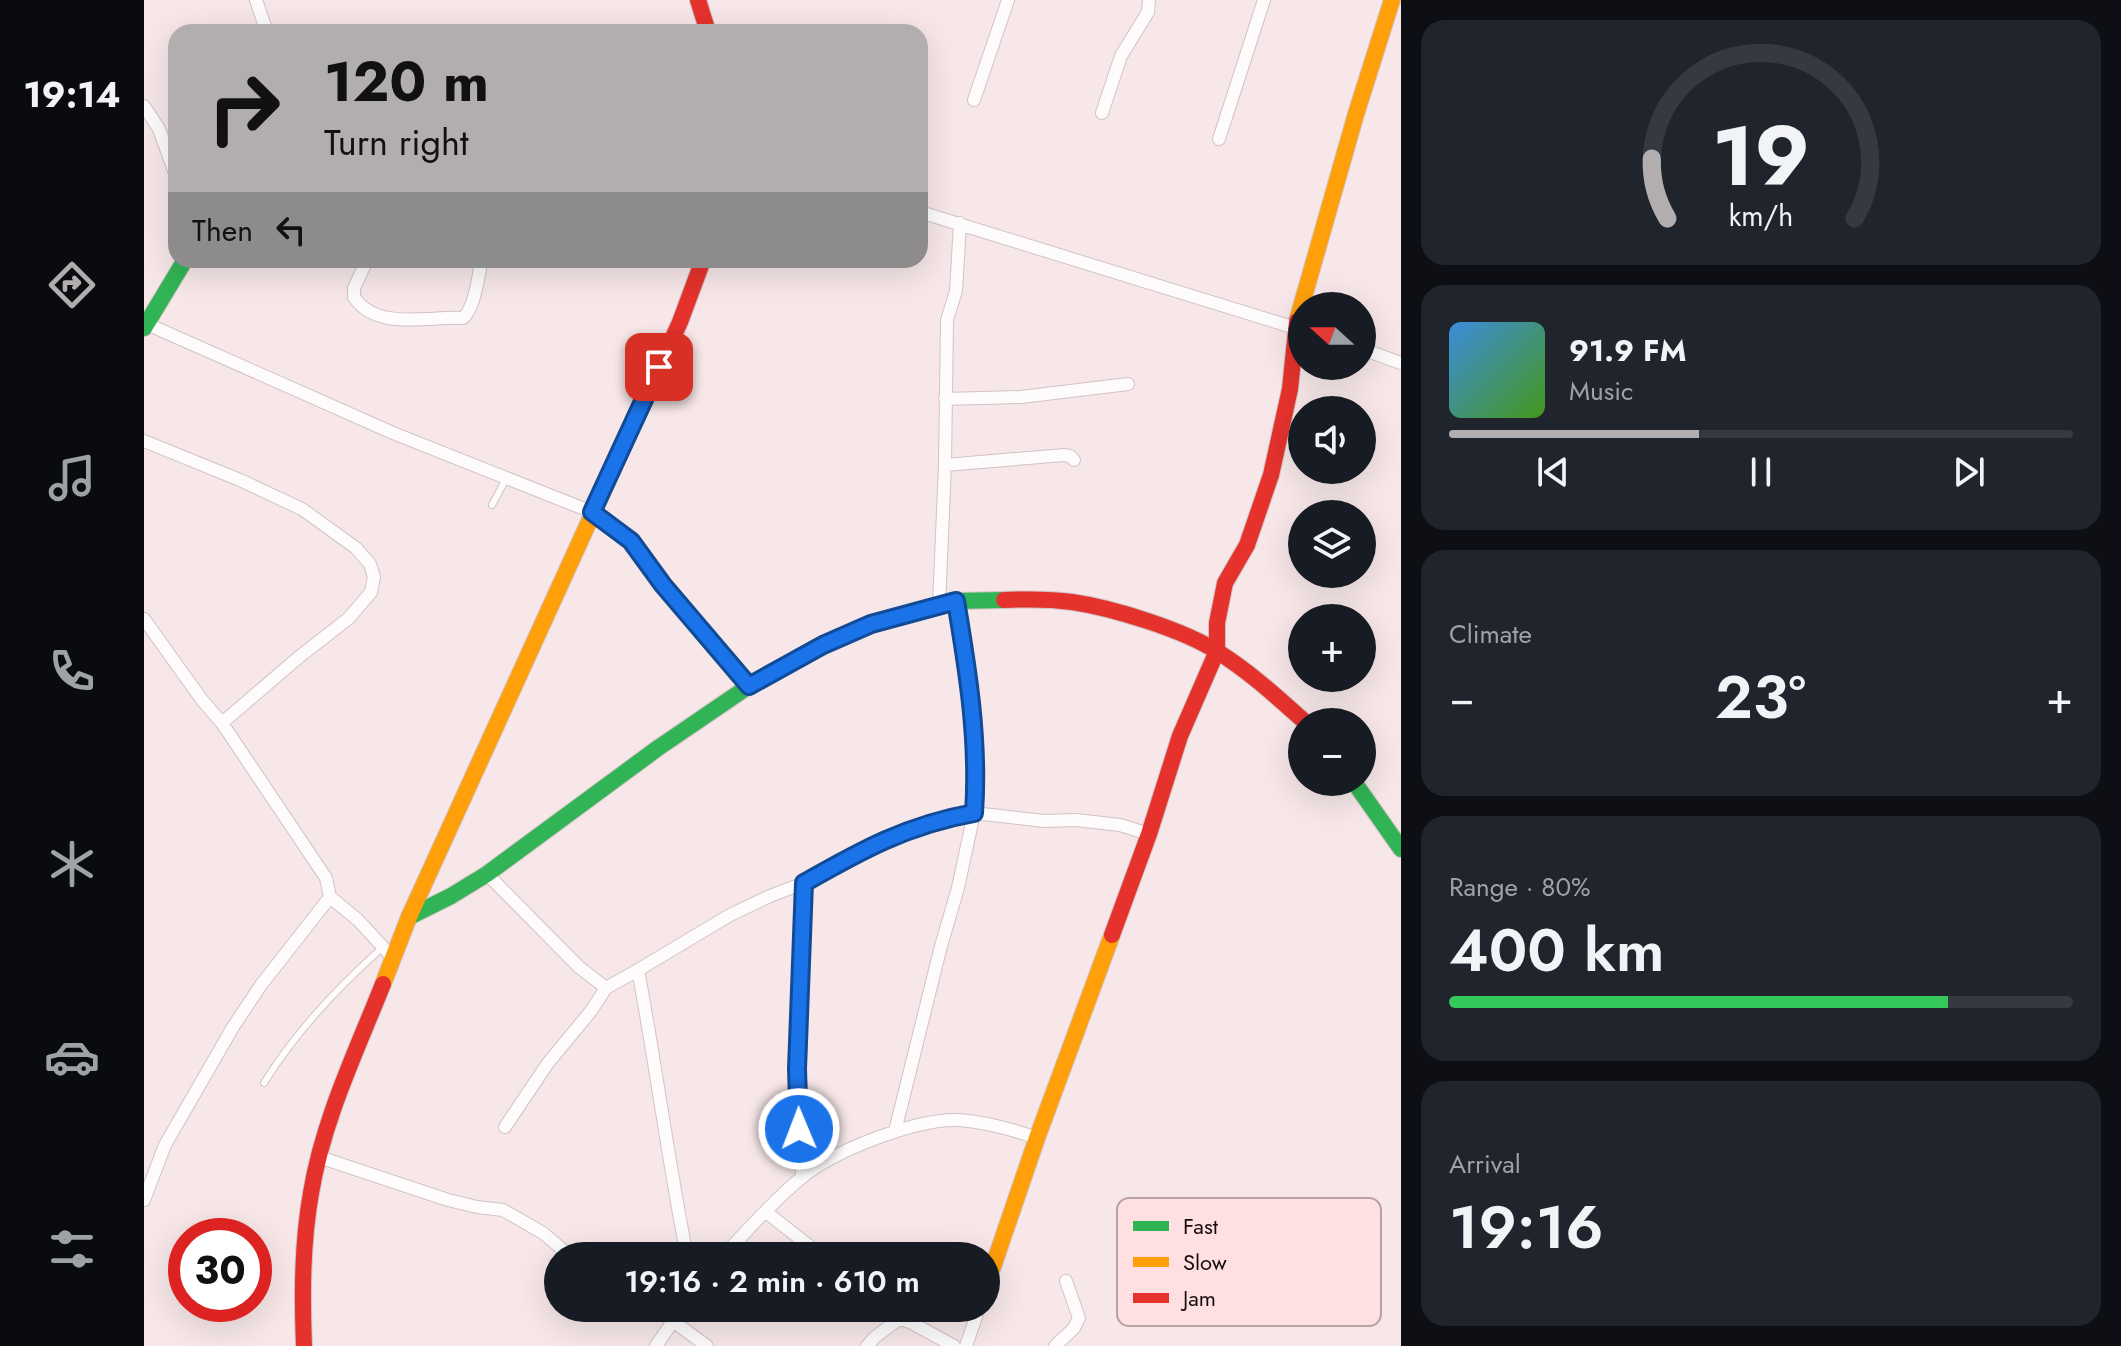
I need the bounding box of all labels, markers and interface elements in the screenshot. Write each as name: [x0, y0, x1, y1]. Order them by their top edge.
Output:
text: 120 m: [324, 41, 489, 122]
icon: right: [192, 56, 296, 160]
text: 19:14: [23, 68, 121, 120]
text: 19: [1712, 95, 1810, 215]
text: Turn right: [324, 116, 469, 168]
text: km/h: [1729, 195, 1793, 237]
icon: left: [269, 208, 313, 252]
text: Then: [192, 209, 253, 252]
icon: directions: [44, 257, 100, 313]
north arrow: [1288, 292, 1376, 380]
map controls: [1288, 292, 1376, 796]
text: 91.9 FM: [1569, 329, 1686, 372]
pin: [625, 333, 693, 401]
icon: arrive: [637, 345, 681, 389]
text: Music: [1569, 372, 1633, 410]
button: sound: [1288, 396, 1376, 484]
icon: music: [44, 450, 100, 506]
icon: previous: [1531, 450, 1575, 494]
icon: pause: [1739, 450, 1783, 494]
icon: next: [1947, 450, 1991, 494]
button: layers: [1288, 500, 1376, 588]
button: +: [1288, 604, 1376, 692]
text: Climate: [1449, 615, 1532, 653]
icon: phone: [44, 643, 100, 699]
text: 23°: [1715, 654, 1806, 741]
text: −: [1449, 666, 1475, 730]
text: +: [2046, 666, 2073, 730]
button: −: [1288, 708, 1376, 796]
icon: climate: [44, 836, 100, 892]
text: Range · 80%: [1449, 868, 1591, 906]
text: 400 km: [1449, 907, 1664, 994]
icon: car: [44, 1029, 100, 1085]
position arrow: [757, 1087, 841, 1171]
text: Arrival: [1449, 1145, 1521, 1183]
text: 19:16: [1449, 1184, 1604, 1271]
legend: [1117, 1198, 1381, 1326]
text: Fast: [1183, 1210, 1219, 1242]
speed limit sign: 30: [168, 1218, 272, 1322]
icon: filters: [44, 1221, 100, 1277]
text: Slow: [1183, 1246, 1227, 1278]
text: 19:16 · 2 min · 610 m: [624, 1260, 920, 1303]
text: Jam: [1180, 1282, 1216, 1314]

